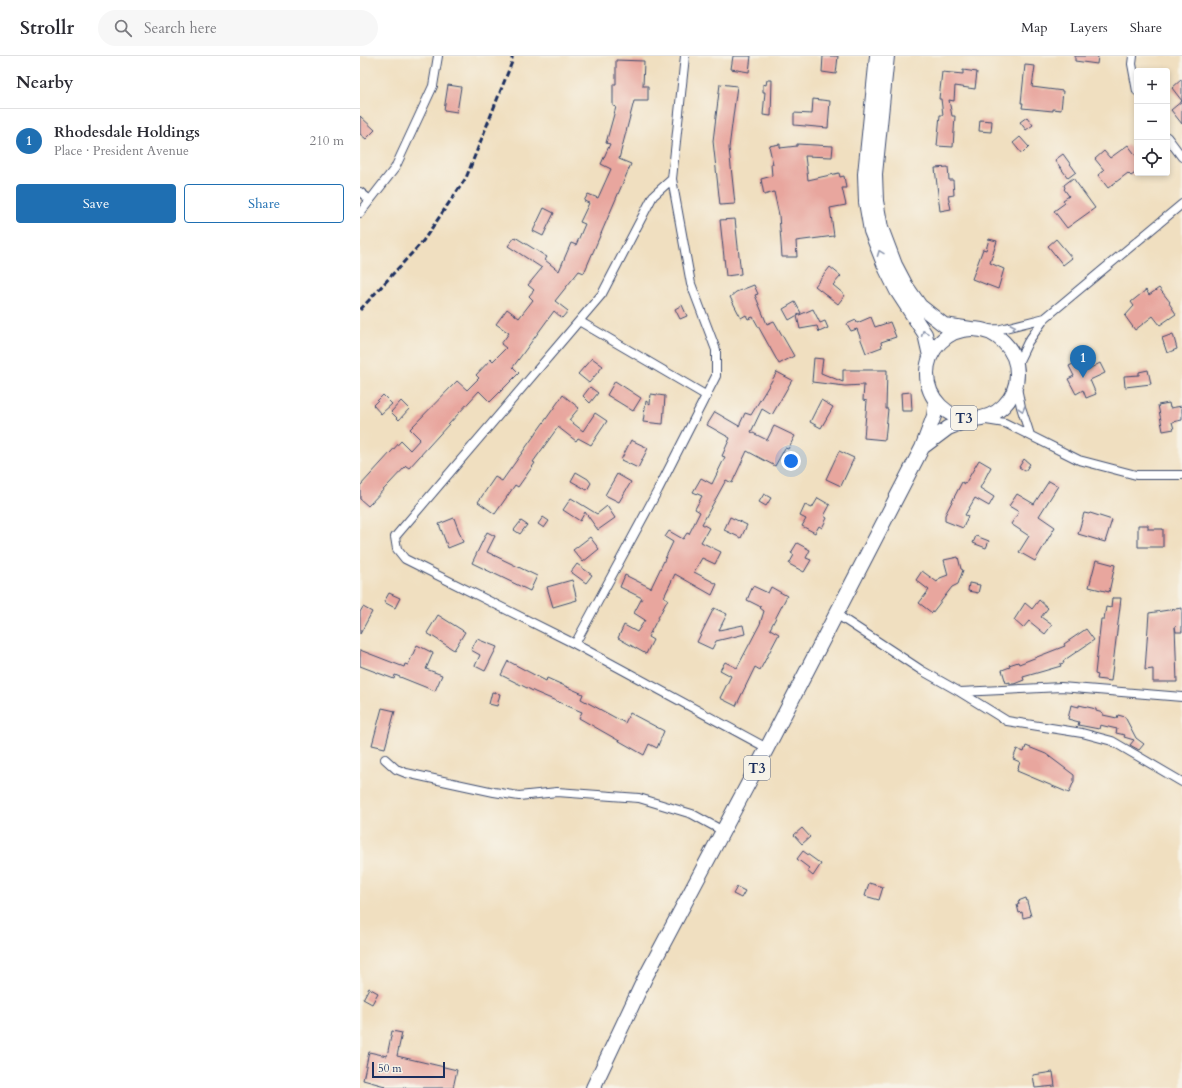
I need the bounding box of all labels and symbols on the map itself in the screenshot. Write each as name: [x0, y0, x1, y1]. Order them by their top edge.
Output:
one-way arrow: [876, 250, 884, 257]
one-way arrow: [1009, 323, 1016, 332]
one-way arrow: [921, 330, 929, 337]
pin: 1: [1070, 345, 1096, 378]
one-way arrow: [1017, 405, 1026, 412]
road number: T3: [951, 406, 977, 430]
your location: [781, 451, 801, 471]
road number: T3: [744, 756, 770, 780]
scale bar: [372, 1060, 445, 1079]

